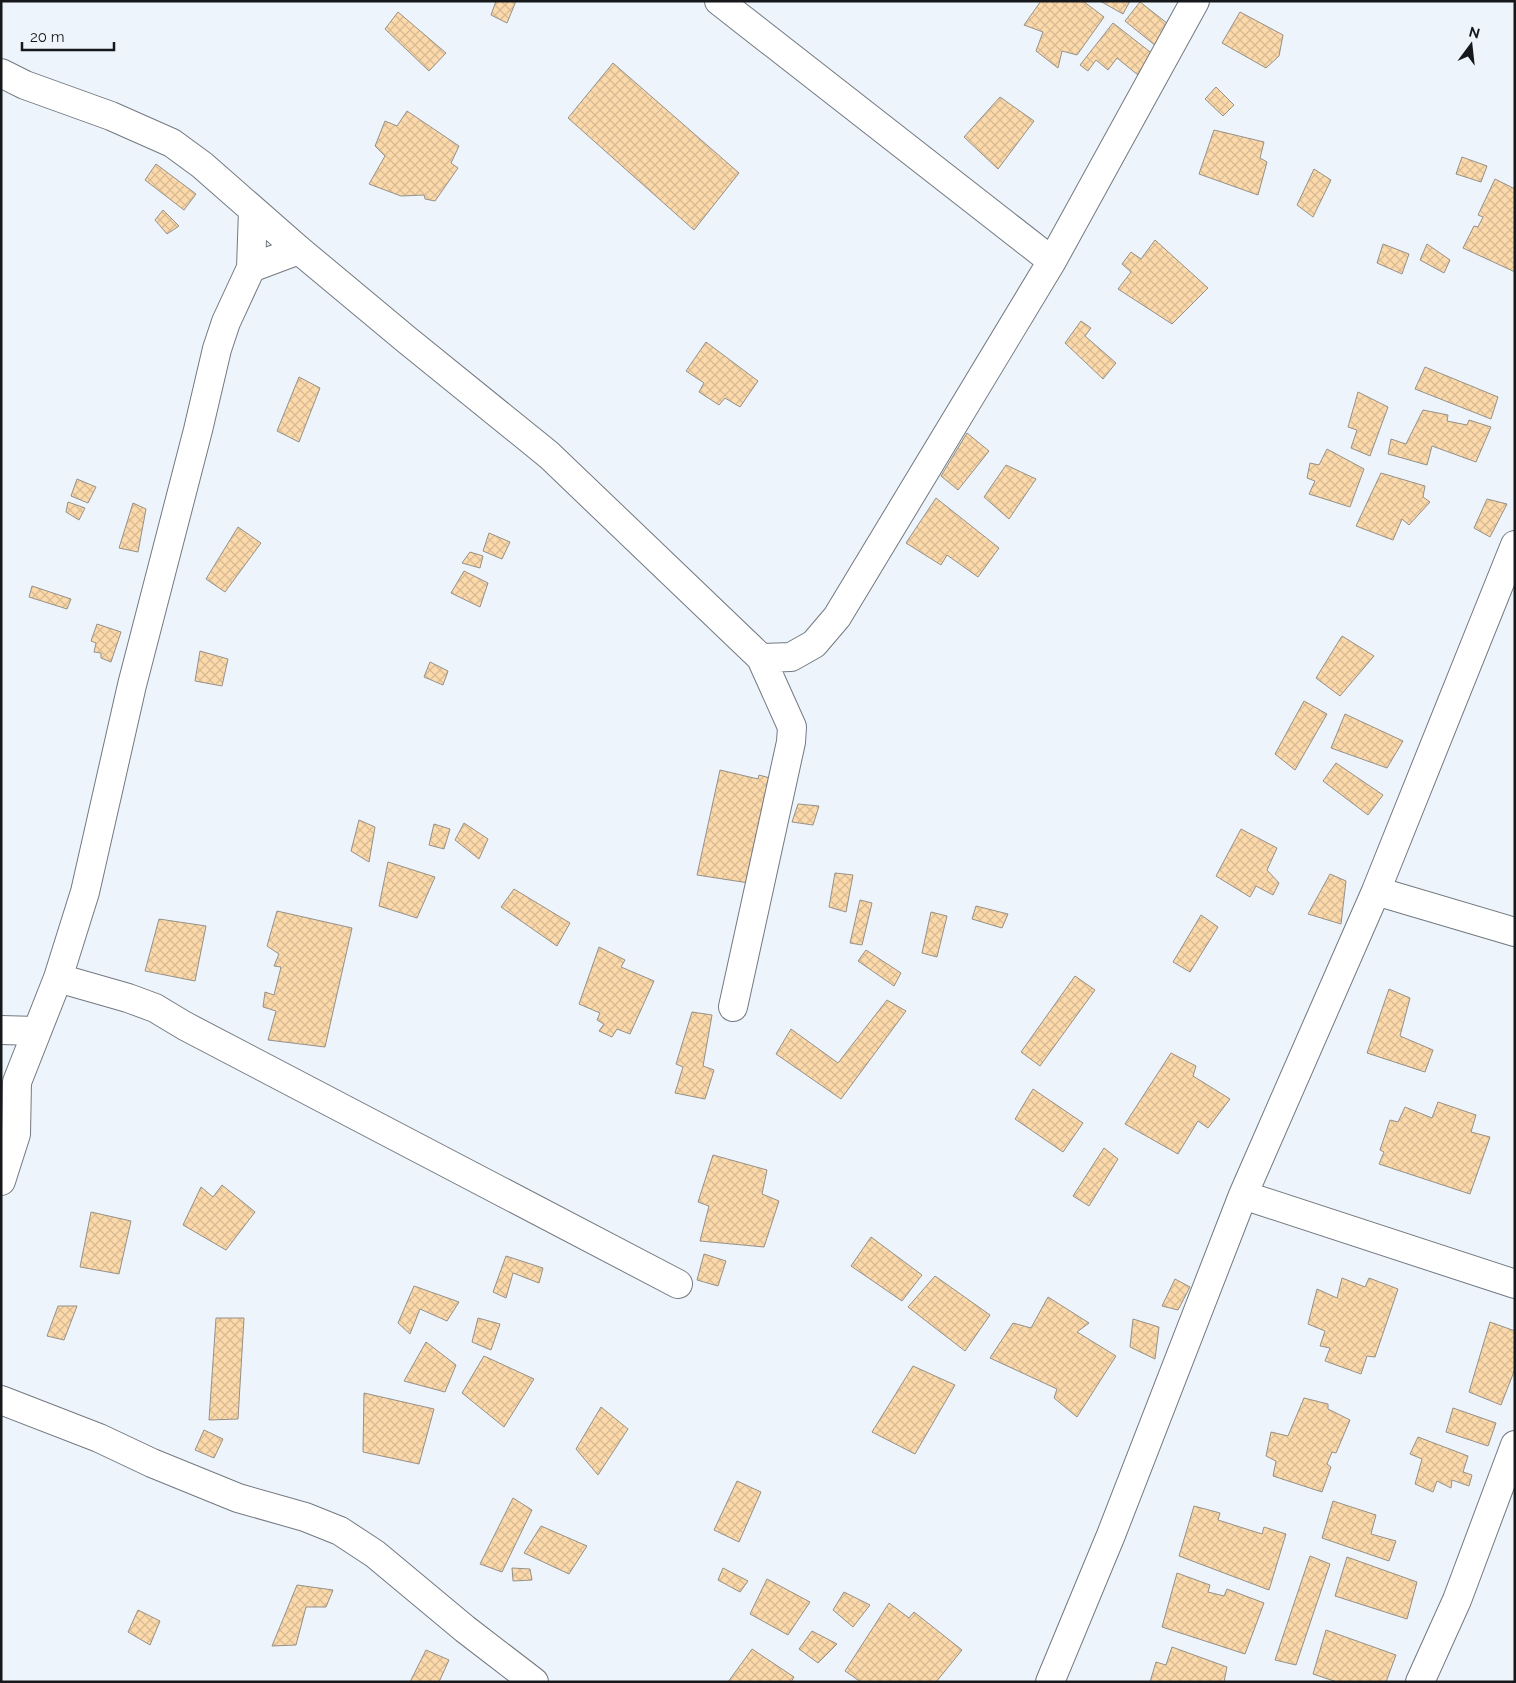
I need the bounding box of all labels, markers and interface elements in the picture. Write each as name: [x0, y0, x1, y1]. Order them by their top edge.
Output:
scale bar: [22, 20, 115, 52]
north arrow: [1446, 20, 1496, 70]
text: N: [1467, 23, 1482, 42]
text: 20 m: [30, 28, 65, 46]

